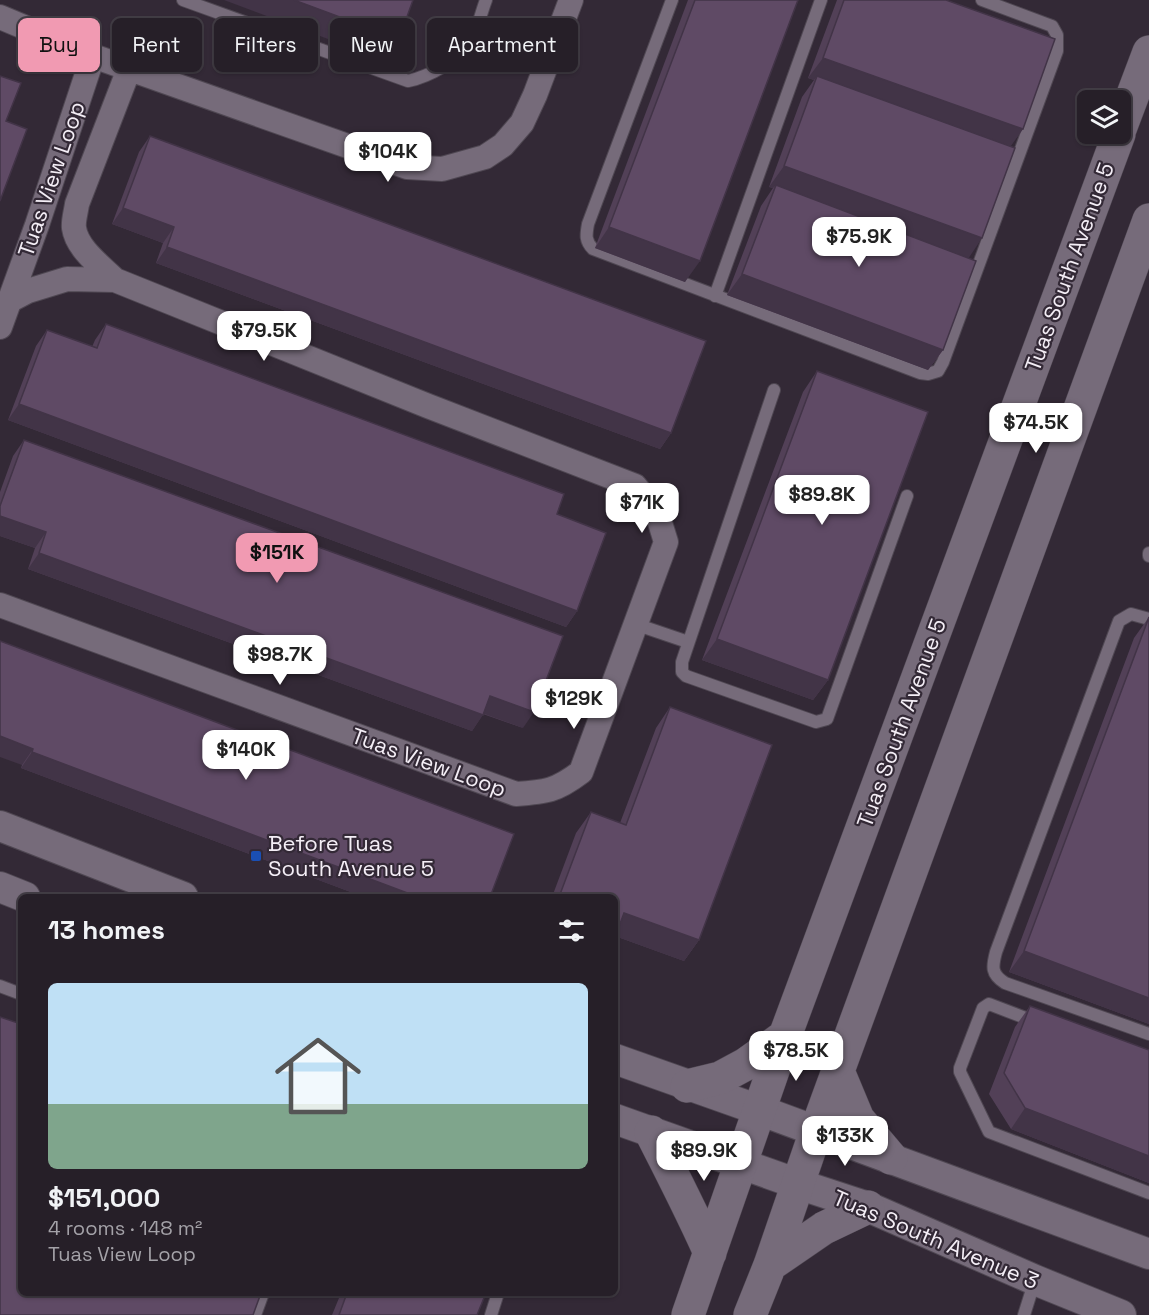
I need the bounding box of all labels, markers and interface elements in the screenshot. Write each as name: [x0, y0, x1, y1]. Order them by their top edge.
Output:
chip: Buy: [18, 18, 100, 72]
chip: Rent: [112, 18, 202, 72]
chip: Filters: [214, 18, 318, 72]
chip: New: [330, 18, 415, 72]
chip: Apartment: [427, 18, 578, 72]
map controls: [1077, 90, 1131, 144]
button: layers: [1077, 90, 1131, 144]
street label: Tuas View Loop: [11, 98, 91, 260]
pin: $104K: [346, 132, 430, 183]
text: $104K: [358, 138, 418, 164]
street label: Tuas South Avenue 5: [1018, 159, 1120, 375]
pin: $75.9K: [810, 217, 908, 268]
text: $75.9K: [826, 223, 892, 249]
pin: $79.5K: [215, 311, 313, 362]
text: $79.5K: [231, 317, 297, 343]
pin: $74.5K: [987, 403, 1085, 454]
text: $74.5K: [1003, 409, 1069, 435]
pin: $89.8K: [773, 475, 871, 526]
text: $89.8K: [789, 481, 855, 507]
pin: $71K: [606, 483, 678, 534]
text: $71K: [620, 489, 664, 515]
pin: $151K: [235, 533, 319, 584]
text: $151K: [250, 539, 304, 565]
street label: Tuas South Avenue 5: [850, 615, 952, 831]
pin: $98.7K: [231, 635, 329, 686]
text: $98.7K: [247, 641, 313, 667]
pin: $129K: [532, 679, 616, 730]
text: $129K: [545, 685, 603, 711]
street label: Tuas View Loop: [348, 721, 510, 803]
pin: $140K: [204, 730, 288, 781]
text: $140K: [216, 736, 276, 762]
place label: Before Tuas South Avenue 5: [268, 829, 434, 882]
marker: Before Tuas South Avenue 5: [249, 849, 263, 863]
text: 13 homes: [48, 913, 165, 947]
icon: filters: [555, 914, 588, 947]
icon: home: [264, 1022, 372, 1130]
pin: $78.5K: [747, 1031, 845, 1082]
text: $78.5K: [763, 1037, 829, 1063]
pin: $133K: [803, 1116, 887, 1167]
text: $133K: [816, 1122, 874, 1148]
pin: $89.9K: [655, 1131, 753, 1182]
text: $89.9K: [670, 1137, 738, 1163]
text: $151,000: [48, 1181, 160, 1215]
street label: Tuas South Avenue 3: [829, 1183, 1043, 1295]
text: 4 rooms · 148 m²: [48, 1215, 202, 1241]
text: Tuas View Loop: [48, 1241, 196, 1267]

